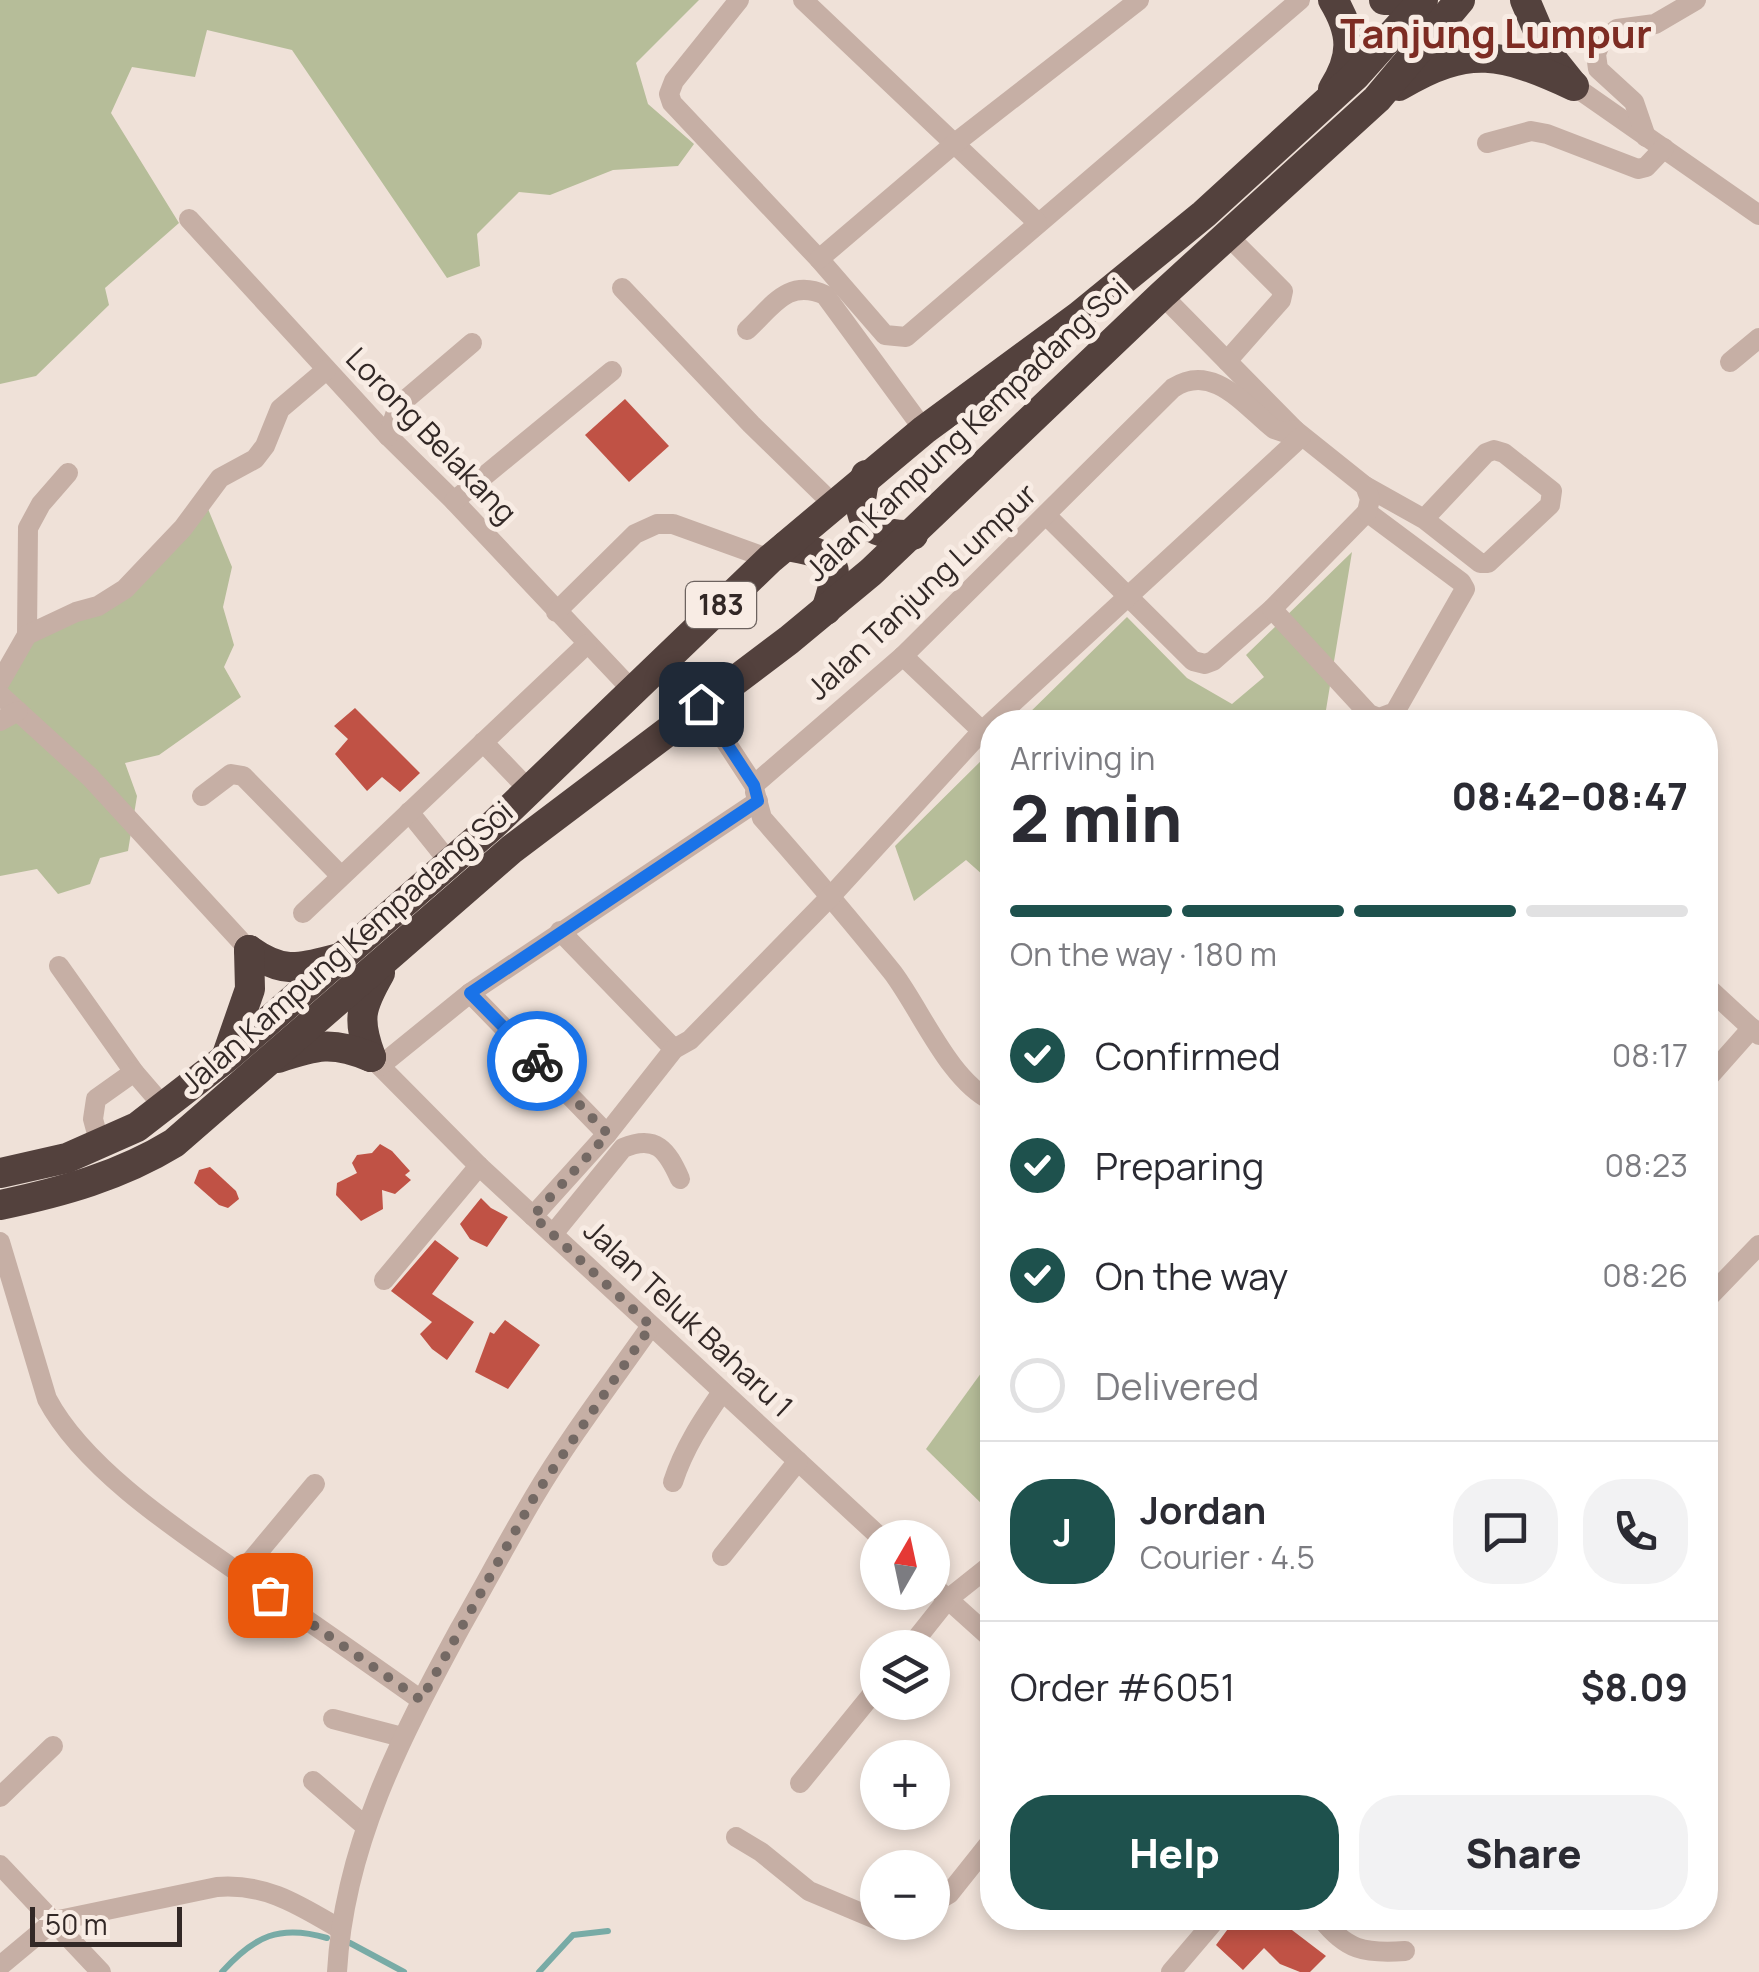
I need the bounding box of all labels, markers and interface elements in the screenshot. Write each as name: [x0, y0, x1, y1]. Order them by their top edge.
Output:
district label: Tanjung Lumpur: [1340, 5, 1652, 60]
street label: Jalan Kampung Kempadang Soi: [796, 268, 1136, 590]
street label: Lorong Belakang: [338, 338, 527, 532]
street label: Jalan Tanjung Lumpur: [797, 473, 1045, 708]
road number: 183: [686, 582, 756, 628]
pin: [659, 662, 744, 747]
icon: home: [674, 677, 729, 732]
text: Arriving in: [1010, 736, 1155, 780]
text: 08:42–08:47: [1451, 769, 1688, 821]
text: 2 min: [1010, 773, 1182, 862]
street label: Jalan Kampung Kempadang Soi: [171, 791, 521, 1103]
text: On the way · 180 m: [1010, 932, 1277, 976]
courier: [487, 1011, 587, 1111]
icon: check: [1010, 1028, 1065, 1083]
text: Confirmed: [1095, 1029, 1281, 1081]
text: 08:17: [1612, 1033, 1688, 1077]
icon: bike: [510, 1034, 565, 1089]
icon: check: [1010, 1138, 1065, 1193]
text: Preparing: [1095, 1139, 1264, 1191]
text: 08:23: [1604, 1143, 1688, 1187]
street label: Jalan Teluk Baharu 1: [575, 1210, 803, 1426]
icon: check: [1010, 1248, 1065, 1303]
text: On the way: [1095, 1249, 1288, 1301]
text: 08:26: [1602, 1253, 1688, 1297]
text: Delivered: [1095, 1359, 1259, 1411]
button: chat: [1453, 1479, 1558, 1584]
button: phone: [1583, 1479, 1688, 1584]
text: Jordan: [1140, 1483, 1266, 1535]
text: J: [1053, 1505, 1072, 1557]
north arrow: [860, 1520, 950, 1610]
map controls: [860, 1520, 950, 1940]
text: Courier · 4.5: [1140, 1535, 1315, 1579]
pin: [228, 1553, 313, 1638]
icon: bag: [243, 1568, 298, 1623]
button: layers: [860, 1630, 950, 1720]
text: Order #6051: [1010, 1660, 1235, 1712]
text: $8.09: [1581, 1660, 1688, 1712]
button: +: [860, 1740, 950, 1830]
button: Help: [1010, 1795, 1339, 1910]
button: Share: [1359, 1795, 1688, 1910]
button: −: [860, 1850, 950, 1940]
scale bar: [30, 1902, 182, 1946]
text: 50 m: [45, 1905, 108, 1943]

